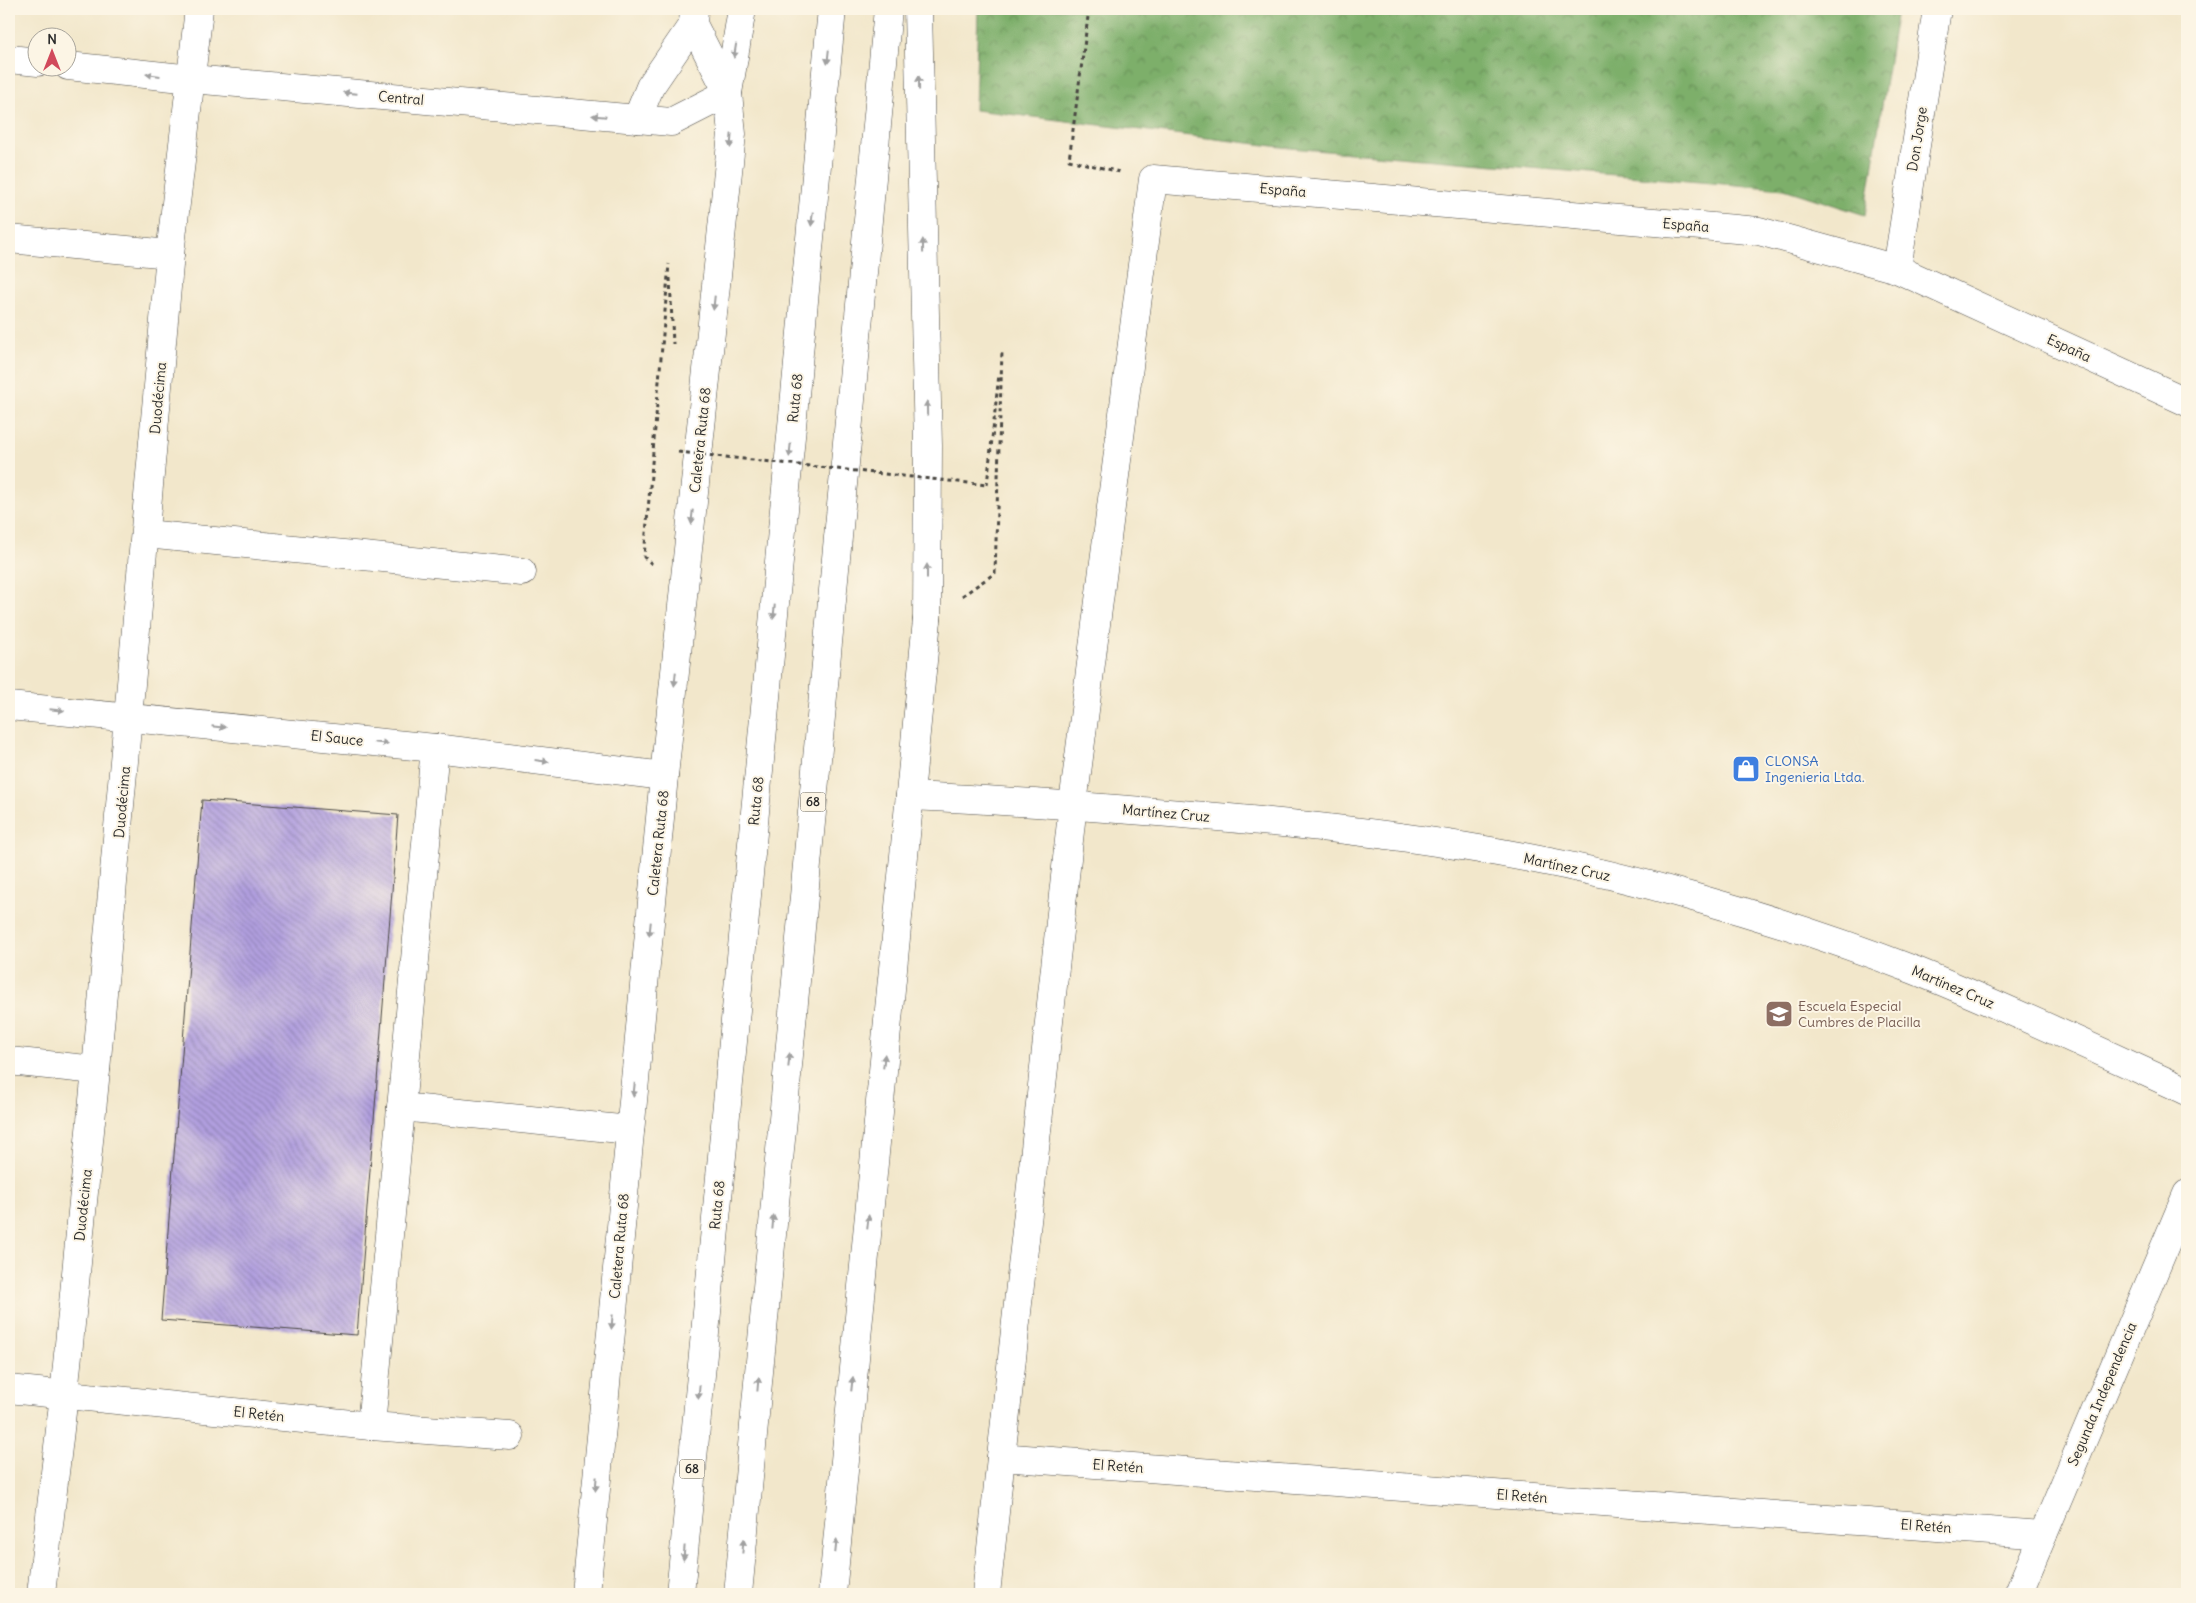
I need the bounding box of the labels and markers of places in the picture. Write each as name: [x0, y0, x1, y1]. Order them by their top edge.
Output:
place label: CLONSA Ingenieria Ltda.: [1765, 752, 1865, 786]
shop icon: CLONSA Ingenieria Ltda.: [1731, 754, 1761, 784]
place label: Escuela Especial Cumbres de Placilla: [1798, 997, 1921, 1031]
school or university icon: Escuela Especial Cumbres de Placilla: [1764, 999, 1794, 1029]

